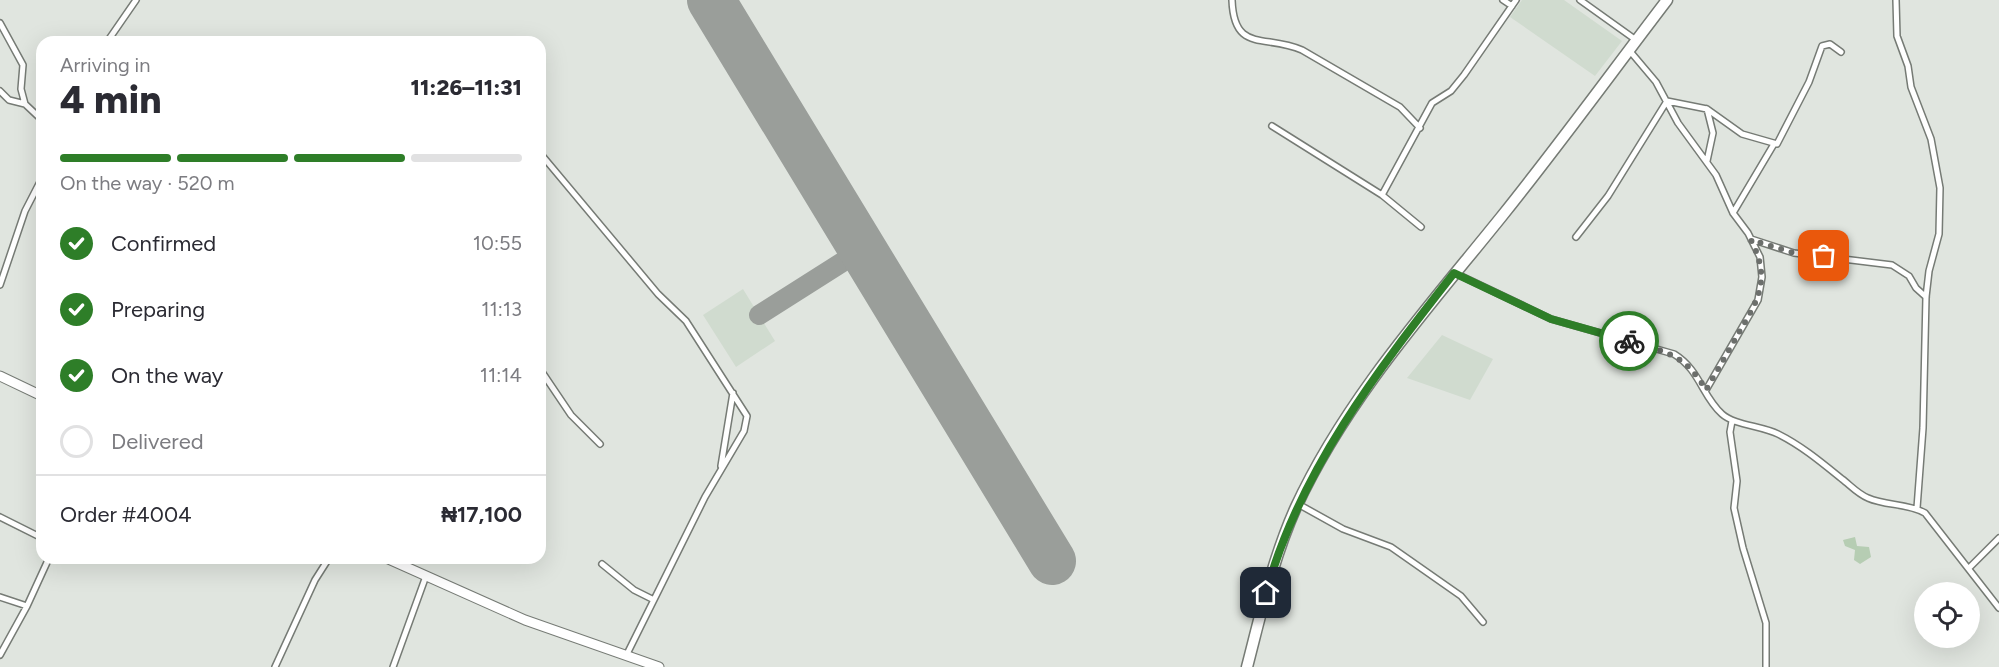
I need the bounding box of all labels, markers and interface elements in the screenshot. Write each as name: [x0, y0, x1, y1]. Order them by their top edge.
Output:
text: Arriving in: [60, 53, 150, 77]
text: 11:26–11:31: [411, 74, 522, 101]
text: 4 min: [60, 76, 162, 123]
text: On the way · 520 m: [60, 171, 235, 195]
icon: check: [60, 227, 93, 260]
text: Confirmed: [111, 230, 216, 257]
pin: [1798, 230, 1849, 281]
text: 10:55: [473, 231, 522, 255]
icon: bag: [1807, 239, 1840, 272]
icon: check: [60, 293, 93, 326]
text: Preparing: [111, 296, 205, 323]
text: 11:13: [481, 297, 522, 321]
courier: [1599, 311, 1659, 371]
icon: bike: [1613, 325, 1646, 358]
icon: check: [60, 359, 93, 392]
text: On the way: [111, 362, 223, 389]
text: 11:14: [480, 363, 522, 387]
text: Delivered: [111, 428, 204, 455]
text: Order #4004: [60, 501, 192, 528]
text: ₦17,100: [441, 501, 522, 528]
pin: [1240, 567, 1291, 618]
icon: home: [1249, 576, 1282, 609]
map controls: [1914, 582, 1980, 648]
button: locate: [1914, 582, 1980, 648]

